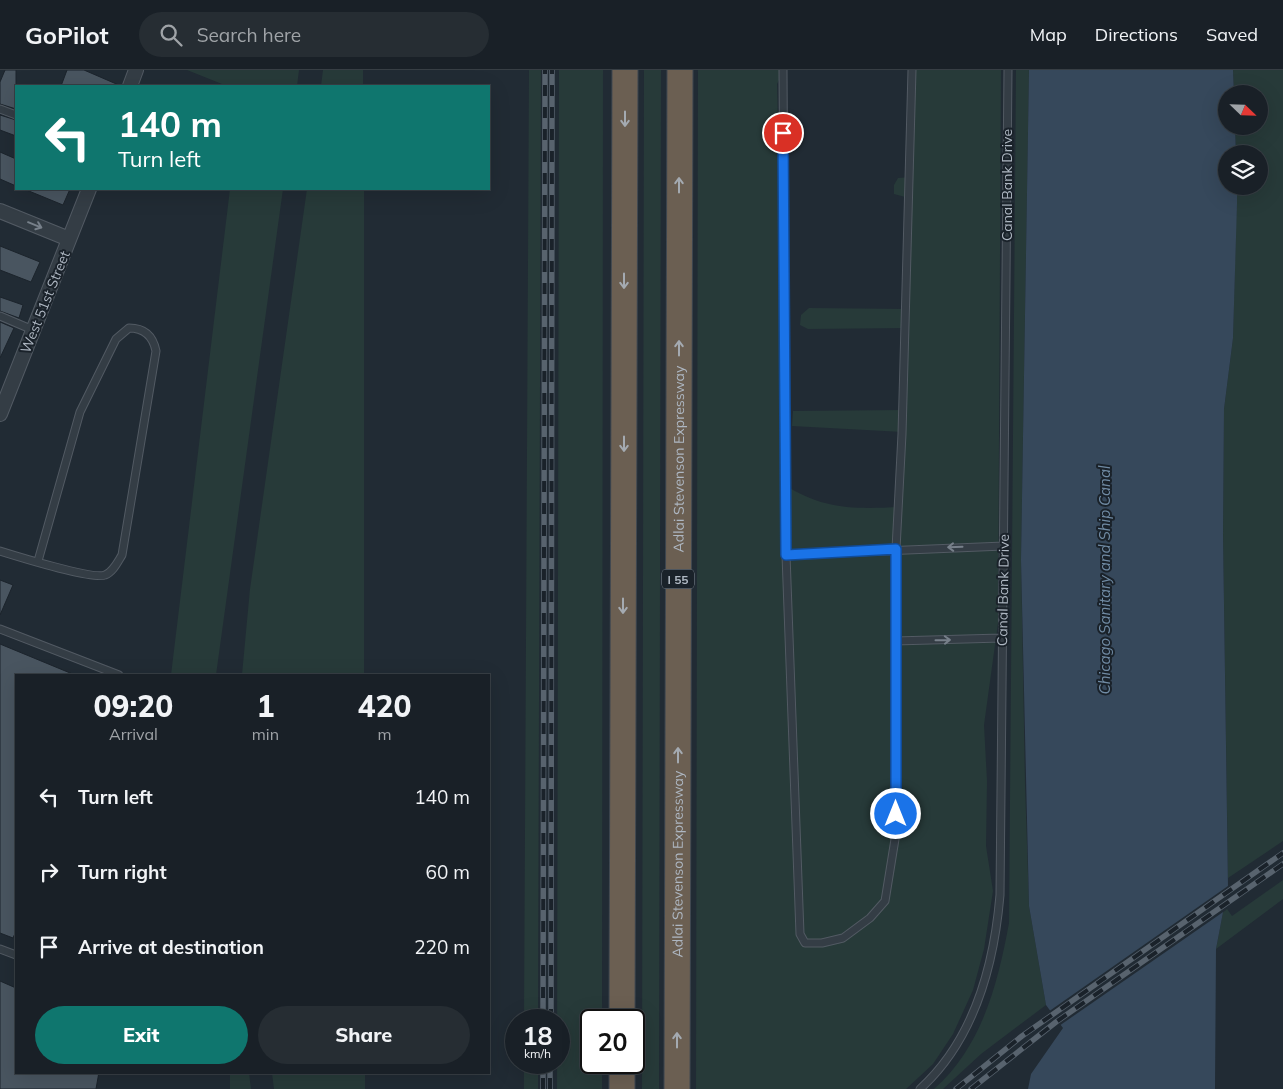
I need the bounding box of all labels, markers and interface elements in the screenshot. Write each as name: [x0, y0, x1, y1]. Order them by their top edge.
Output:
search box: [139, 12, 489, 57]
text: GoPilot: [25, 20, 109, 50]
icon: search: [157, 21, 185, 49]
text: Search here: [197, 23, 301, 47]
text: Map: [1030, 23, 1067, 46]
text: Directions: [1095, 23, 1178, 46]
text: Saved: [1206, 23, 1258, 46]
north arrow: [1218, 85, 1268, 135]
map controls: [1218, 85, 1268, 195]
text: 140 m: [118, 102, 222, 146]
icon: left: [35, 105, 100, 170]
one-way arrow: [620, 110, 630, 126]
pin: [762, 112, 804, 154]
icon: arrive: [769, 119, 797, 147]
street label: Canal Bank Drive: [998, 129, 1016, 241]
text: Turn left: [118, 145, 201, 173]
button: layers: [1218, 145, 1268, 195]
one-way arrow: [674, 178, 684, 194]
one-way arrow: [26, 221, 42, 230]
street label: West 51st Street: [16, 248, 74, 356]
one-way arrow: [619, 272, 629, 289]
one-way arrow: [674, 340, 684, 356]
street label: Adlai Stevenson Expressway: [670, 365, 688, 552]
one-way arrow: [619, 435, 629, 451]
water label: Chicago Sanitary and Ship Canal: [1095, 465, 1114, 694]
street label: Canal Bank Drive: [993, 534, 1013, 646]
one-way arrow: [947, 543, 963, 552]
road number: I 55: [662, 569, 694, 588]
one-way arrow: [618, 598, 628, 614]
one-way arrow: [935, 635, 951, 644]
text: 09:20: [93, 687, 173, 725]
text: 1: [256, 687, 274, 725]
text: 420: [358, 687, 412, 725]
text: Arrival: [109, 724, 158, 744]
text: min: [252, 724, 279, 744]
text: m: [377, 724, 392, 744]
one-way arrow: [673, 748, 683, 764]
street label: Adlai Stevenson Expressway: [668, 770, 687, 957]
icon: left: [35, 783, 63, 811]
text: Turn left: [78, 785, 153, 809]
text: 140 m: [414, 785, 470, 809]
position arrow: [869, 787, 921, 839]
icon: right: [35, 858, 63, 886]
text: Turn right: [78, 860, 167, 884]
text: 60 m: [426, 860, 470, 884]
icon: arrive: [35, 933, 63, 961]
text: Arrive at destination: [78, 935, 264, 959]
text: 220 m: [414, 935, 470, 959]
button: Exit: [35, 1006, 248, 1064]
button: Share: [258, 1006, 470, 1064]
speed limit sign: 20: [580, 1009, 645, 1074]
text: 18: [522, 1020, 553, 1051]
one-way arrow: [672, 1033, 682, 1049]
text: km/h: [524, 1046, 551, 1061]

